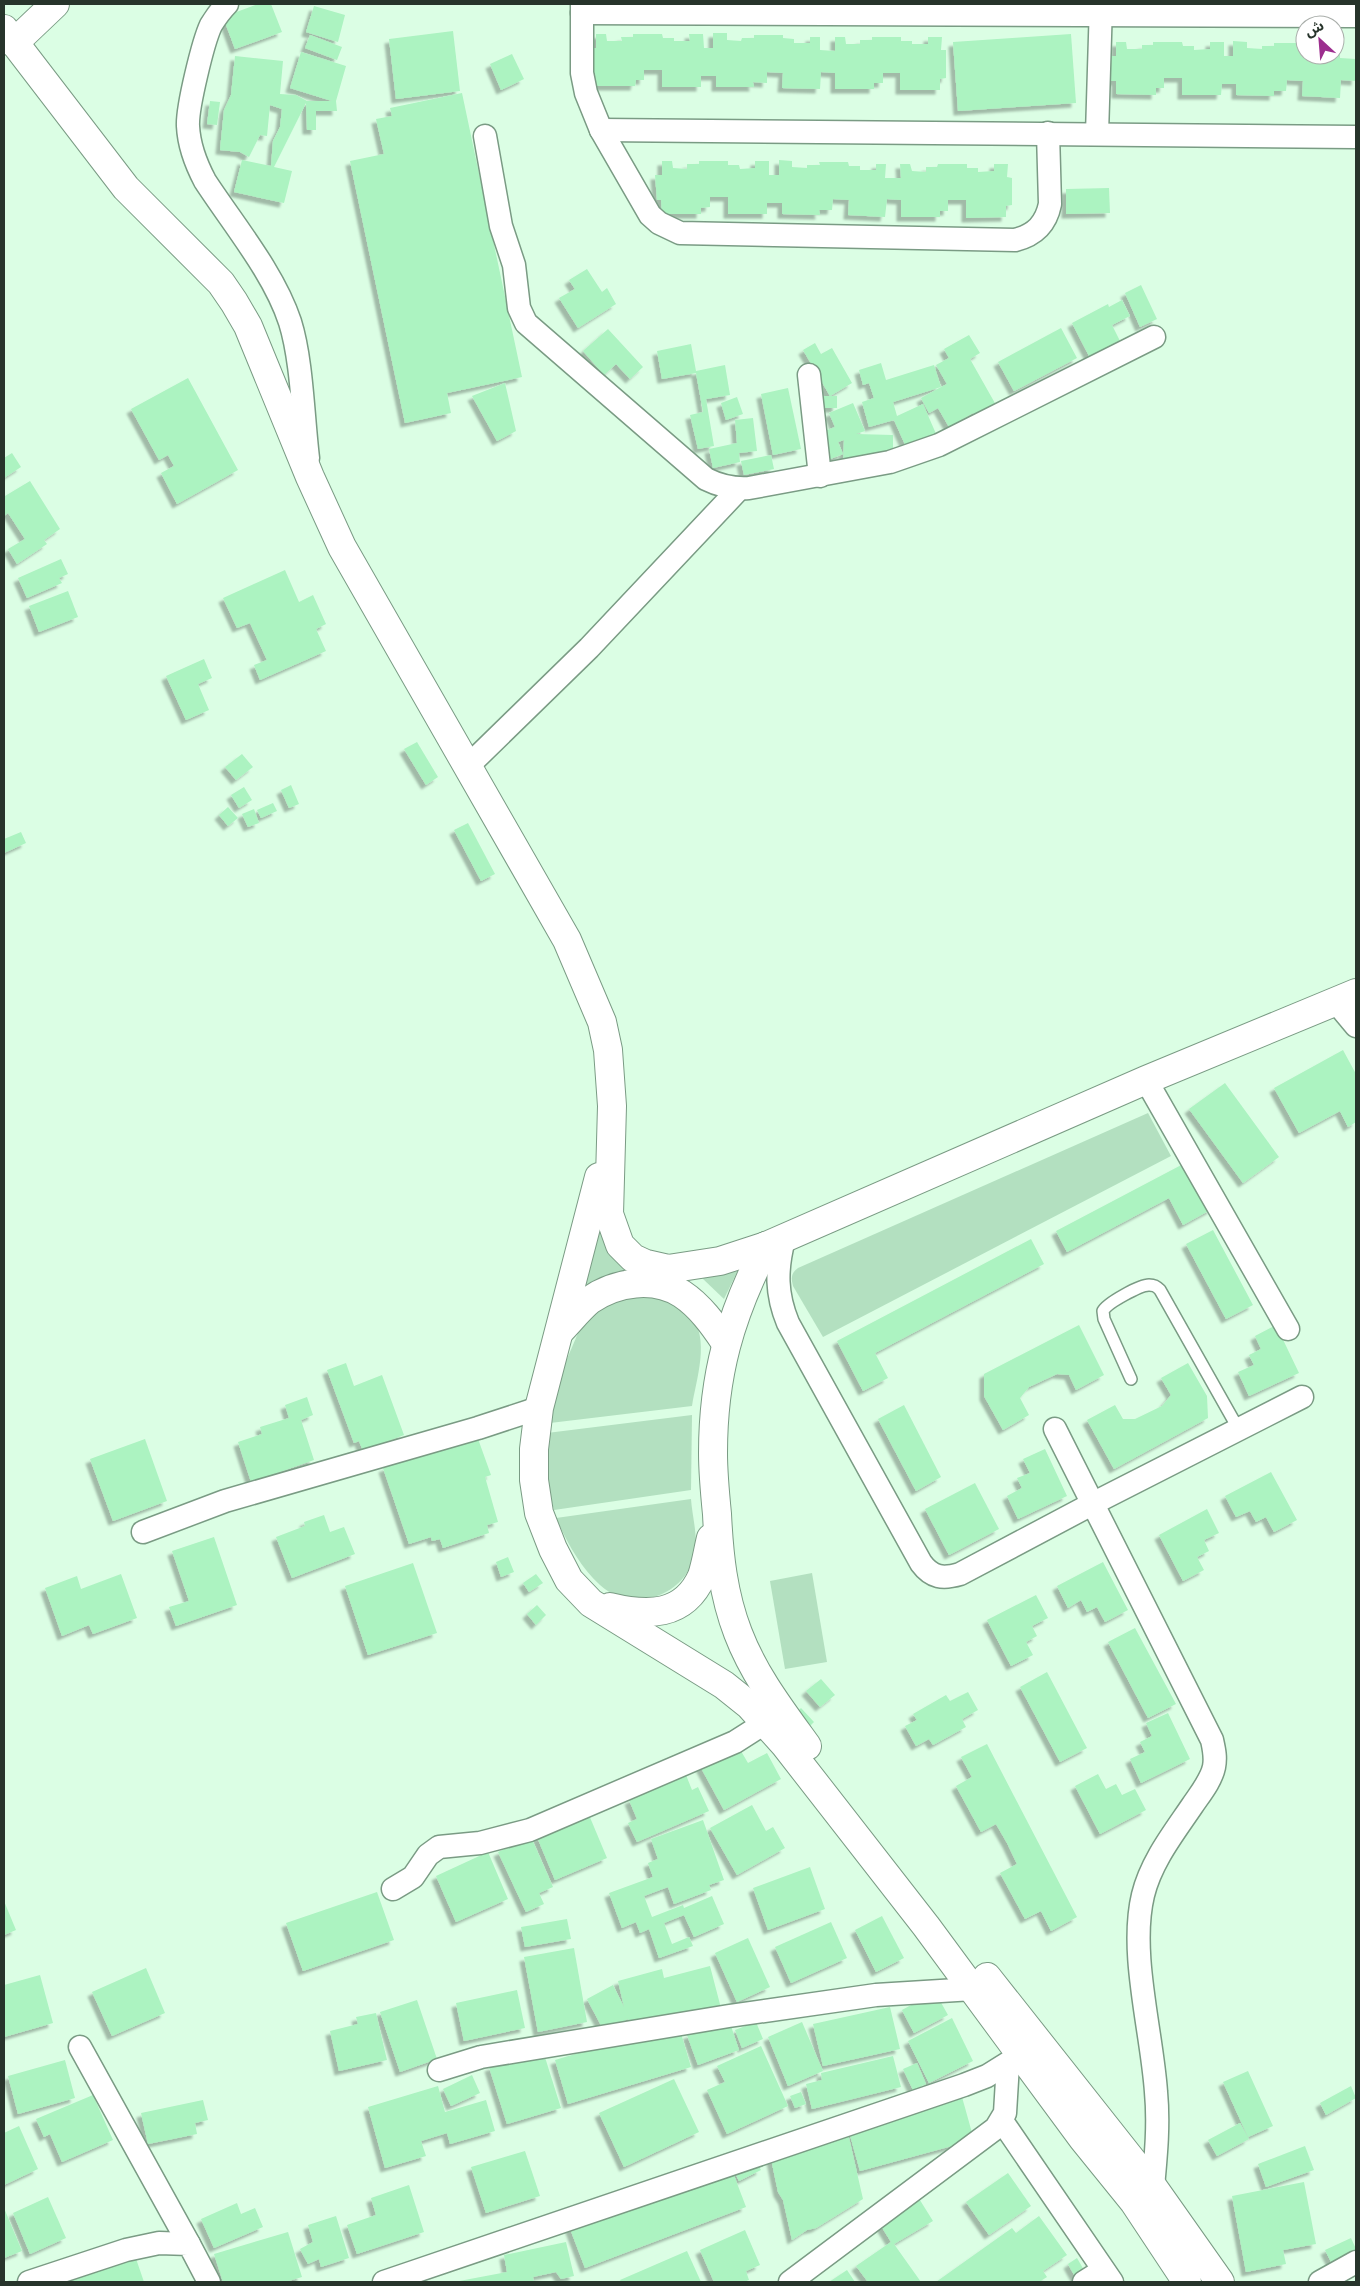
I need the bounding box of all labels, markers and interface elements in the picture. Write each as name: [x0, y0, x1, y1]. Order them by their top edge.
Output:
north arrow: [1295, 15, 1345, 65]
text: ش: [1301, 15, 1327, 41]

